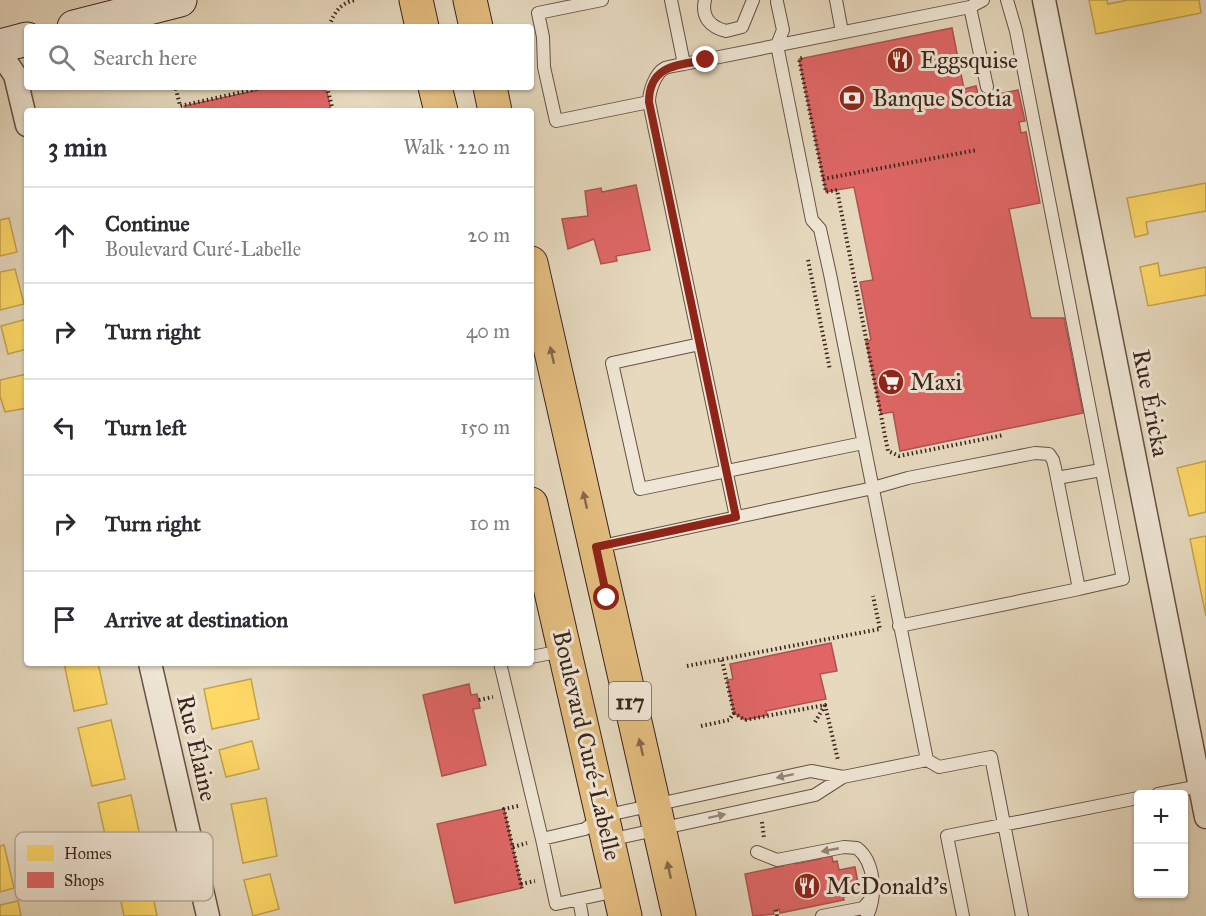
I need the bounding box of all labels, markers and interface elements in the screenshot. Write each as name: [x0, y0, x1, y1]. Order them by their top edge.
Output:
search box: [24, 24, 534, 90]
icon: search: [45, 41, 78, 74]
text: Search here: [93, 44, 197, 71]
restaurant icon: Eggsquise: [885, 45, 915, 75]
place label: Eggsquise: [920, 45, 1018, 75]
route end: [692, 46, 718, 72]
bank icon: Banque Scotia: [837, 83, 867, 113]
place label: Banque Scotia: [872, 83, 1013, 113]
text: 3 min: [48, 131, 107, 163]
text: Walk · 220 m: [403, 135, 510, 159]
text: Continue: [105, 210, 190, 237]
icon: ahead: [48, 219, 81, 252]
text: 20 m: [467, 223, 510, 247]
text: Boulevard Curé-Labelle: [105, 237, 301, 261]
icon: right: [48, 315, 81, 348]
text: Turn right: [105, 318, 201, 345]
text: 40 m: [466, 319, 510, 343]
one-way arrow: [547, 345, 556, 364]
street label: Rue Éricka: [1126, 347, 1176, 460]
supermarket icon: Maxi: [876, 367, 906, 397]
place label: Maxi: [910, 367, 963, 397]
icon: left: [48, 411, 81, 444]
text: Turn left: [105, 414, 187, 441]
text: 150 m: [460, 415, 510, 439]
one-way arrow: [580, 490, 589, 509]
icon: right: [48, 507, 81, 540]
text: Turn right: [105, 510, 201, 537]
text: 10 m: [469, 511, 510, 535]
route start: [593, 584, 619, 610]
icon: arrive: [48, 603, 81, 636]
text: Arrive at destination: [105, 606, 288, 633]
street label: Boulevard Curé-Labelle: [546, 627, 628, 863]
road number: 117: [609, 682, 651, 720]
street label: Rue Élaine: [170, 692, 224, 804]
one-way arrow: [635, 737, 645, 756]
one-way arrow: [776, 772, 795, 782]
map controls: [1134, 790, 1188, 898]
button: +: [1134, 790, 1188, 844]
one-way arrow: [708, 811, 727, 820]
legend: [15, 832, 213, 901]
text: Homes: [64, 844, 112, 863]
button: −: [1134, 844, 1188, 898]
one-way arrow: [821, 846, 840, 855]
one-way arrow: [664, 861, 674, 880]
text: Shops: [64, 871, 104, 890]
restaurant icon: McDonald's: [792, 871, 822, 901]
place label: McDonald's: [826, 871, 948, 901]

